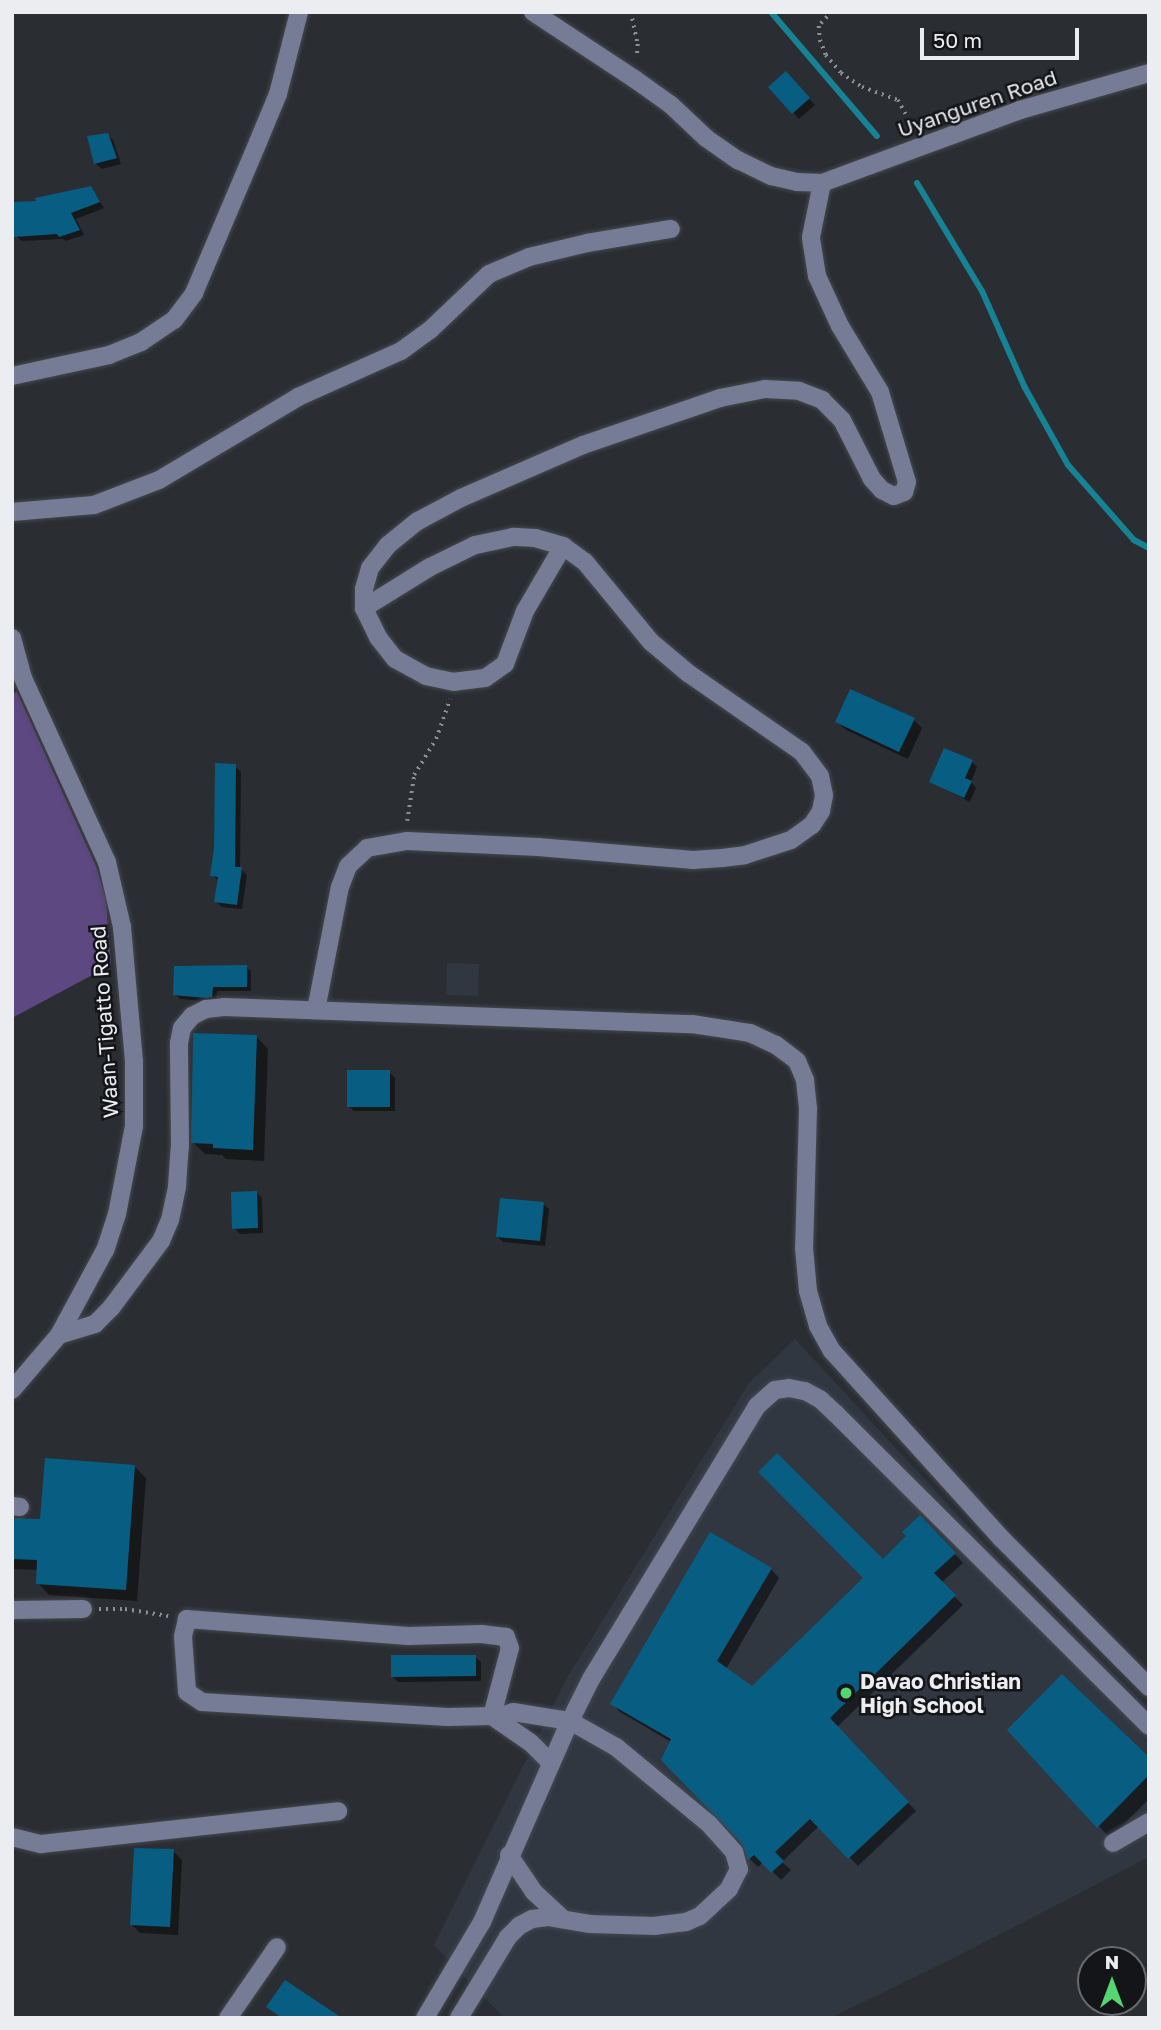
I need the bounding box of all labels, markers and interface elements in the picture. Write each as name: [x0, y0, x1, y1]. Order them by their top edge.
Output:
scale bar: [923, 14, 1082, 58]
text: 50 m: [933, 27, 982, 53]
street label: Uyanguren Road: [894, 64, 1060, 142]
street label: Waan-Tigatto Road: [85, 925, 123, 1119]
place label: Davao Christian High School: [860, 1668, 1021, 1718]
marker: Davao Christian High School: [838, 1685, 854, 1701]
north arrow: [1077, 1946, 1147, 2016]
text: N: [1105, 1950, 1119, 1973]

